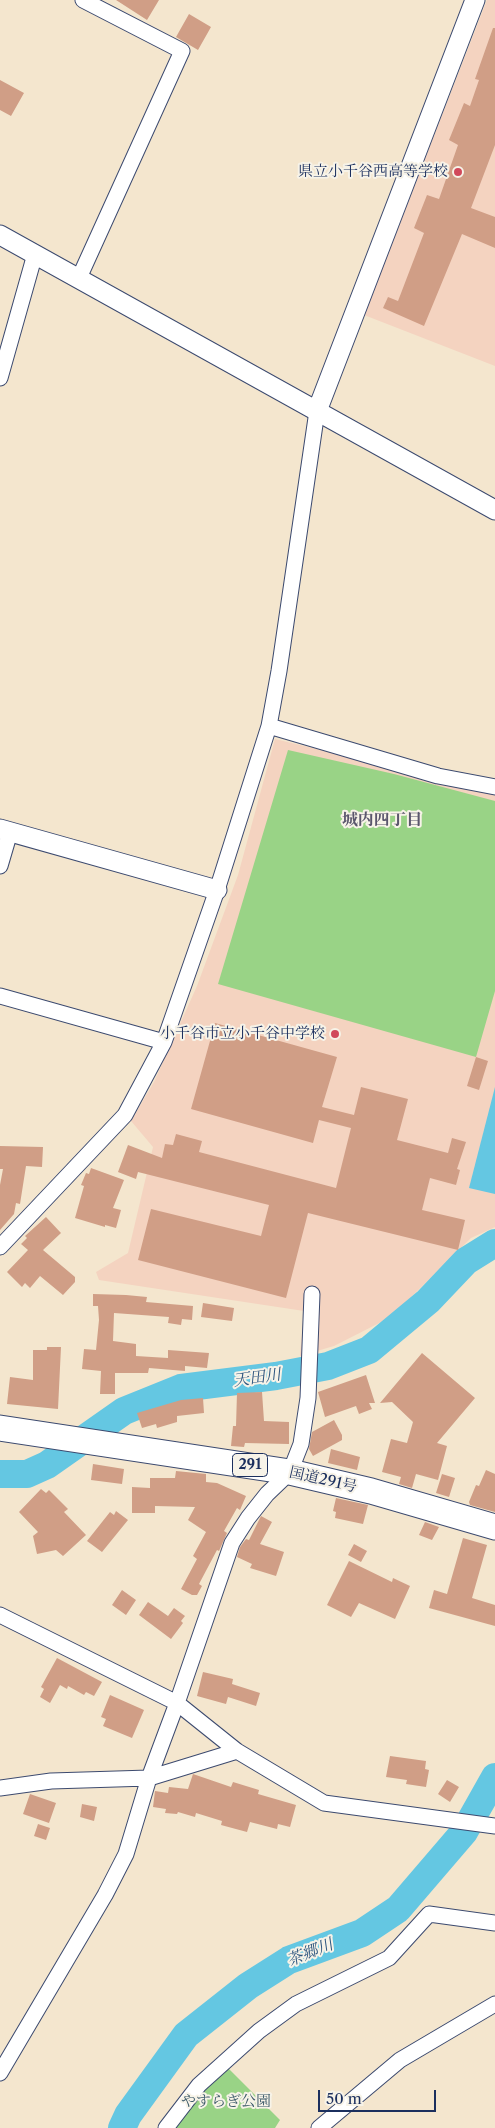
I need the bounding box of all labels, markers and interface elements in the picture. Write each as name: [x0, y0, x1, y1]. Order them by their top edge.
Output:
place label: 県立小千谷西高等学校: [298, 163, 448, 181]
marker: 県立小千谷西高等学校: [452, 166, 464, 178]
district label: 城内四丁目: [342, 810, 422, 830]
place label: 小千谷市立小千谷中学校: [160, 1025, 325, 1043]
marker: 小千谷市立小千谷中学校: [329, 1028, 341, 1040]
water label: 天田川: [232, 1365, 282, 1391]
road number: 291: [232, 1454, 268, 1476]
street label: 国道291号: [287, 1464, 359, 1496]
water label: 茶郷川: [284, 1935, 336, 1971]
scale bar: [320, 2080, 438, 2112]
text: 50 m: [326, 2089, 362, 2108]
park label: やすらぎ公園: [181, 2093, 271, 2111]

